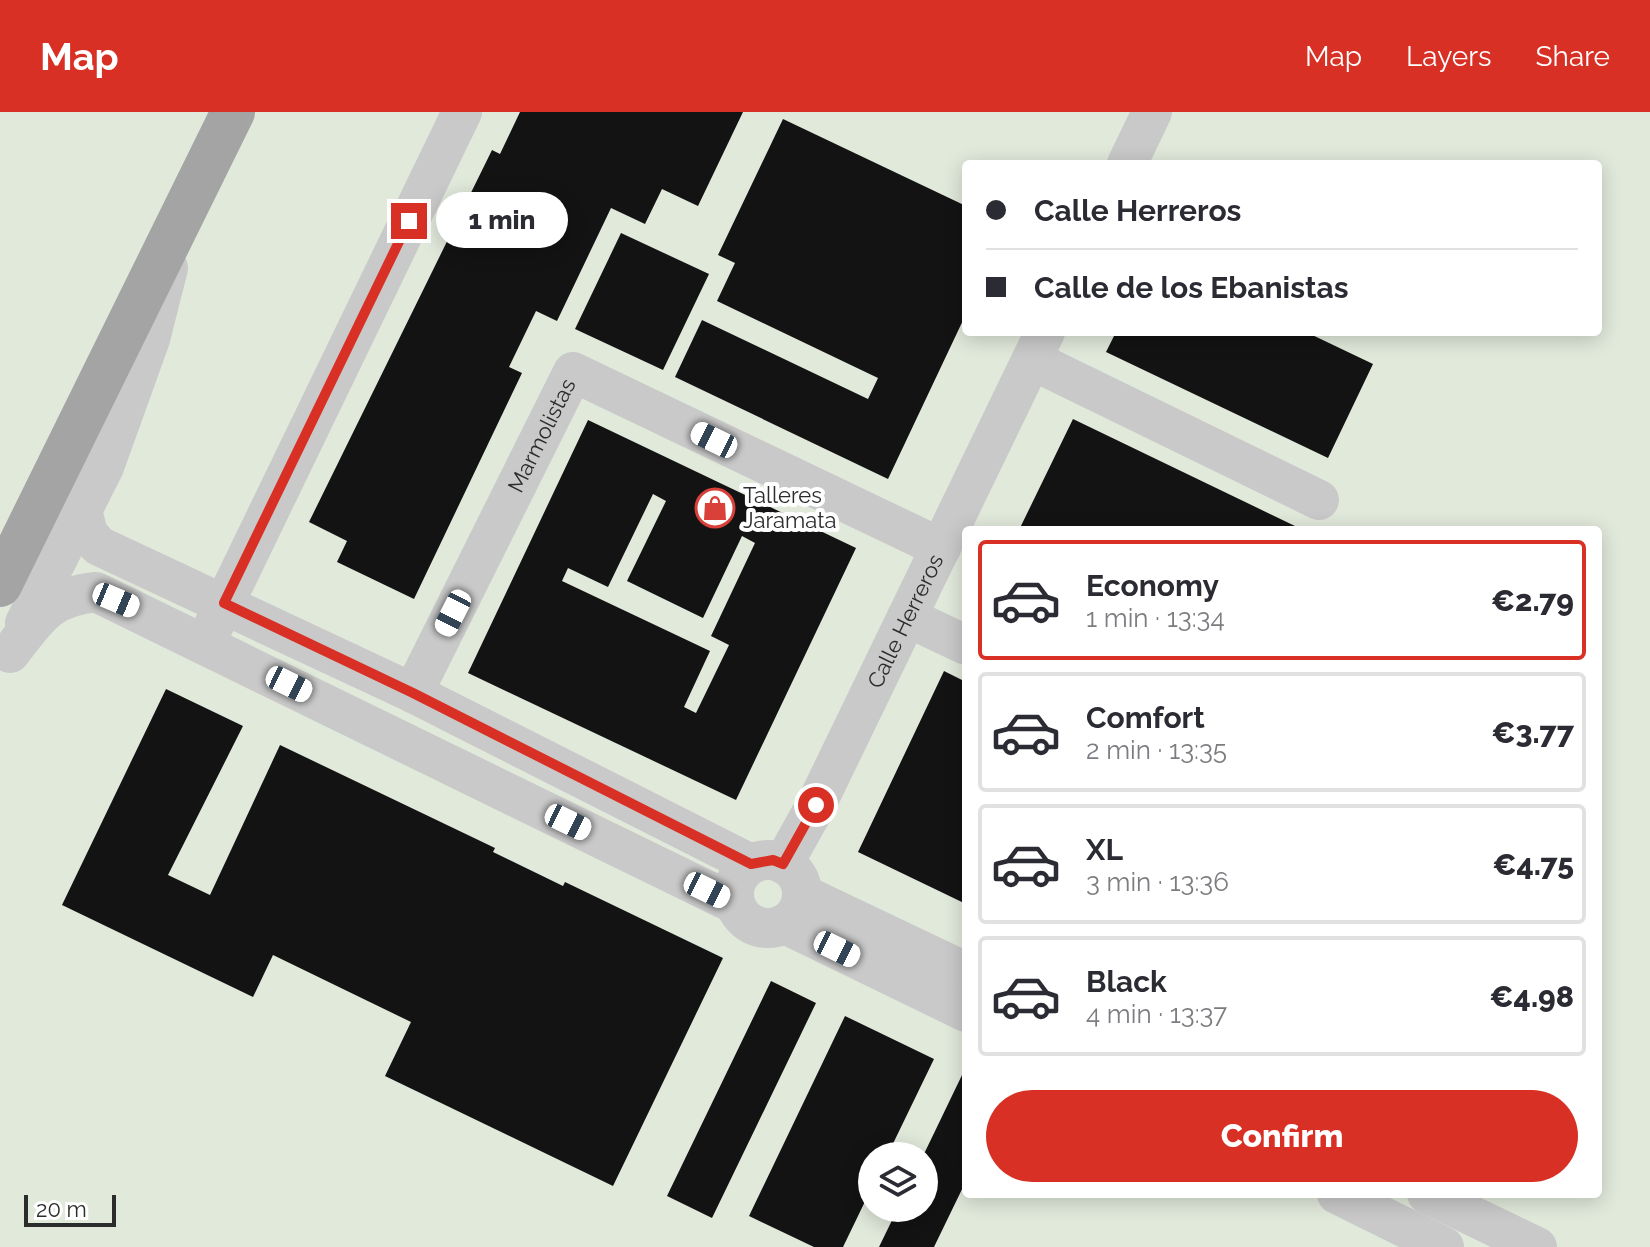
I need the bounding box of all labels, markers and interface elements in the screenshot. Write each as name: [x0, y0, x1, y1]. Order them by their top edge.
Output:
text: Map: [40, 34, 119, 79]
text: Map: [1305, 40, 1362, 73]
text: Layers: [1406, 40, 1492, 73]
text: Share: [1536, 40, 1610, 73]
callout: 1 min: [437, 193, 569, 249]
text: Calle Herreros: [1034, 193, 1241, 228]
route end: [391, 203, 427, 239]
text: 1 min: [469, 205, 535, 235]
text: Calle de los Ebanistas: [1034, 270, 1349, 305]
street label: Marmolistas: [502, 374, 581, 496]
car: [687, 419, 741, 461]
place label: Talleres Jaramata: [743, 482, 837, 533]
shop icon: Talleres Jaramata: [694, 487, 736, 529]
street label: Calle Herreros: [862, 550, 949, 692]
icon: car: [990, 564, 1062, 636]
text: Economy: [1086, 568, 1219, 603]
car: [89, 580, 143, 620]
text: €2.79: [1491, 583, 1574, 618]
car: [431, 586, 475, 640]
text: 1 min · 13:34: [1086, 603, 1225, 633]
car: [262, 663, 316, 705]
icon: car: [990, 696, 1062, 768]
text: Comfort: [1086, 700, 1205, 735]
text: €3.77: [1491, 715, 1574, 750]
text: 2 min · 13:35: [1086, 735, 1227, 765]
route start: [798, 787, 834, 823]
car: [541, 801, 595, 843]
icon: car: [990, 828, 1062, 900]
text: XL: [1086, 832, 1123, 867]
text: €4.75: [1492, 847, 1574, 882]
text: 3 min · 13:36: [1086, 867, 1229, 897]
car: [680, 869, 734, 911]
car: [810, 928, 864, 970]
icon: car: [990, 960, 1062, 1032]
text: Black: [1086, 964, 1167, 999]
text: €4.98: [1490, 979, 1574, 1014]
text: 4 min · 13:37: [1086, 999, 1227, 1029]
button: Confirm: [986, 1090, 1578, 1182]
map controls: [858, 1142, 938, 1222]
button: layers: [858, 1142, 938, 1222]
scale bar: [24, 1191, 116, 1227]
text: 20 m: [36, 1196, 87, 1222]

